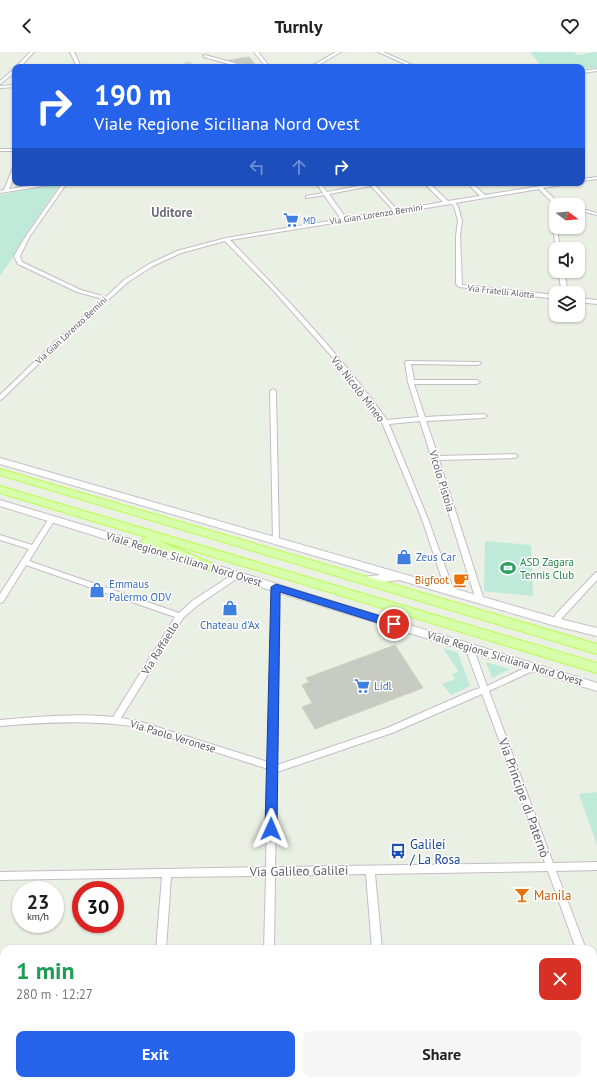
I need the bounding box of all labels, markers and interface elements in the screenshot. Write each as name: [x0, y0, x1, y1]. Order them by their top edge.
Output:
icon: back: [16, 15, 38, 37]
text: Turnly: [274, 15, 323, 38]
icon: heart: [559, 15, 581, 37]
text: 190 m: [94, 76, 171, 113]
icon: right: [28, 80, 80, 132]
text: Viale Regione Siciliana Nord Ovest: [94, 112, 360, 135]
icon: left: [246, 156, 268, 178]
icon: ahead: [288, 156, 310, 178]
icon: right: [330, 156, 352, 178]
north arrow: [549, 198, 585, 234]
map controls: [549, 198, 585, 322]
street label: Via Gian Lorenzo Bernini: [328, 201, 423, 227]
district label: Uditore: [151, 204, 193, 221]
supermarket icon: MD: [282, 211, 300, 229]
place label: MD: [303, 215, 316, 226]
button: sound: [549, 242, 585, 278]
street label: Via Fratelli Alotta: [466, 282, 535, 300]
button: layers: [549, 286, 585, 322]
street label: Via Gian Lorenzo Bernini: [32, 294, 109, 367]
street label: Via Nicolò Mineo: [327, 353, 388, 425]
street label: Vicolo Pistoia: [426, 448, 458, 513]
street label: Viale Regione Siciliana Nord Ovest: [103, 528, 264, 589]
shop icon: Zeus Car: [395, 548, 413, 566]
place label: Zeus Car: [416, 550, 456, 564]
place label: ASD Zagara Tennis Club: [520, 555, 574, 582]
sports icon: ASD Zagara Tennis Club: [499, 559, 517, 577]
cafe icon: Bigfoot: [452, 571, 470, 589]
place label: Bigfoot: [415, 573, 449, 587]
place label: Emmaus Palermo ODV: [109, 577, 172, 604]
shop icon: Emmaus Palermo ODV: [88, 581, 106, 599]
shop icon: Chateau d'Ax: [221, 599, 239, 617]
pin: [377, 607, 411, 641]
icon: arrive: [383, 613, 405, 635]
place label: Chateau d'Ax: [200, 618, 260, 632]
street label: Via Raffaello: [138, 619, 182, 678]
street label: Viale Regione Siciliana Nord Ovest: [424, 627, 585, 688]
supermarket icon: Lidl: [353, 677, 371, 695]
place label: Lidl: [374, 679, 393, 693]
street label: Via Paolo Veronese: [127, 716, 218, 756]
street label: Via Principe di Paternò: [494, 735, 553, 860]
position arrow: [250, 808, 292, 850]
place label: Galilei / La Rosa: [409, 836, 460, 868]
bus stop icon: Galilei / La Rosa: [389, 842, 407, 860]
street label: Via Galileo Galilei: [248, 862, 349, 880]
speed limit sign: 30: [72, 881, 124, 933]
bar icon: Manila: [513, 886, 531, 904]
place label: Manila: [534, 887, 572, 904]
text: 23: [27, 889, 49, 915]
text: km/h: [27, 910, 49, 923]
text: 1 min: [16, 955, 75, 986]
button: close: [539, 958, 581, 1000]
text: 280 m · 12:27: [16, 986, 93, 1003]
button: Exit: [16, 1031, 295, 1077]
button: Share: [303, 1031, 581, 1077]

